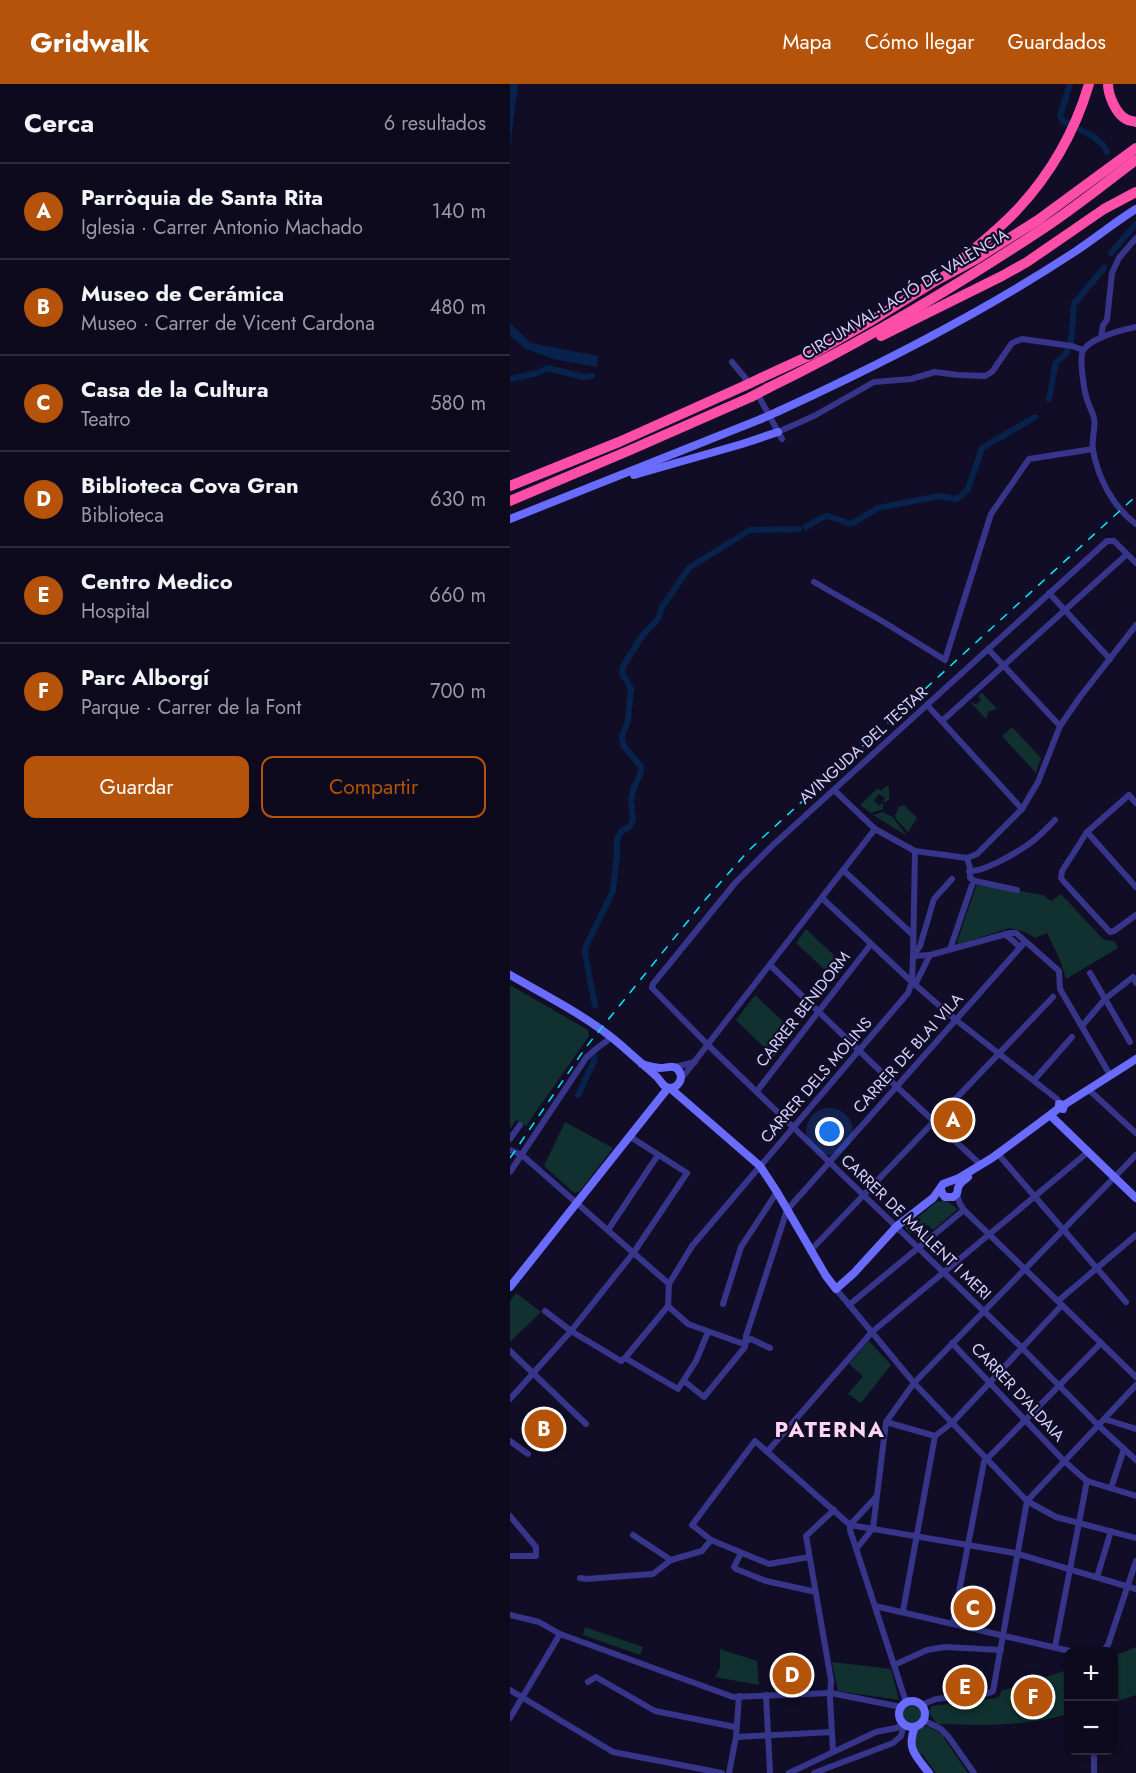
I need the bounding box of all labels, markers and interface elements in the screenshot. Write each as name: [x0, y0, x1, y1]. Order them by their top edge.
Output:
text: Gridwalk: [30, 22, 149, 63]
text: Mapa: [782, 27, 832, 57]
text: Cómo llegar: [865, 27, 974, 57]
text: Guardados: [1007, 27, 1106, 57]
text: Cerca: [24, 104, 94, 142]
text: 6 resultados: [384, 109, 486, 138]
text: Parròquia de Santa Rita: [81, 181, 323, 213]
text: A: [36, 197, 51, 226]
text: 140 m: [432, 197, 486, 226]
text: Iglesia · Carrer Antonio Machado: [81, 213, 363, 242]
street label: CIRCUMVAL·LACIÓ DE VALÈNCIA: [797, 223, 1013, 365]
text: Museo de Cerámica: [81, 277, 284, 309]
text: B: [37, 293, 50, 322]
text: 480 m: [430, 293, 486, 322]
text: Museo · Carrer de Vicent Cardona: [81, 309, 375, 338]
text: Casa de la Cultura: [81, 373, 269, 405]
text: C: [36, 389, 51, 418]
text: 580 m: [430, 389, 486, 418]
text: Teatro: [81, 405, 131, 434]
text: Biblioteca Cova Gran: [81, 469, 299, 501]
text: D: [36, 485, 51, 514]
text: 630 m: [430, 485, 486, 514]
text: Biblioteca: [81, 501, 164, 530]
text: Centro Medico: [81, 565, 233, 597]
text: E: [37, 581, 50, 610]
text: 660 m: [429, 581, 486, 610]
text: Hospital: [81, 597, 150, 626]
text: Parc Alborgí: [81, 661, 209, 693]
text: F: [38, 677, 49, 706]
text: 700 m: [430, 677, 486, 706]
street label: AVINGUDA DEL TESTAR: [794, 681, 932, 809]
text: Parque · Carrer de la Font: [81, 693, 301, 722]
button: Guardar: [24, 756, 249, 818]
button: Compartir: [261, 756, 486, 818]
street label: CARRER BENIDORM: [750, 946, 856, 1072]
street label: CARRER DE BLAI VILA: [848, 987, 969, 1118]
street label: CARRER DELS MOLINS: [755, 1012, 877, 1148]
pin: A: [934, 1098, 972, 1142]
your location: [815, 1117, 844, 1146]
street label: CARRER DE MALLENT I MERI: [836, 1149, 996, 1305]
street label: CARRER D'ALDAIA: [966, 1337, 1070, 1447]
pin: B: [525, 1406, 564, 1452]
district label: PATERNA: [775, 1413, 885, 1445]
pin: C: [954, 1586, 992, 1630]
map controls: [1064, 1647, 1118, 1755]
button: +: [1064, 1647, 1118, 1701]
pin: D: [772, 1652, 812, 1698]
pin: E: [946, 1664, 984, 1710]
pin: F: [1014, 1674, 1052, 1720]
button: −: [1064, 1701, 1118, 1755]

